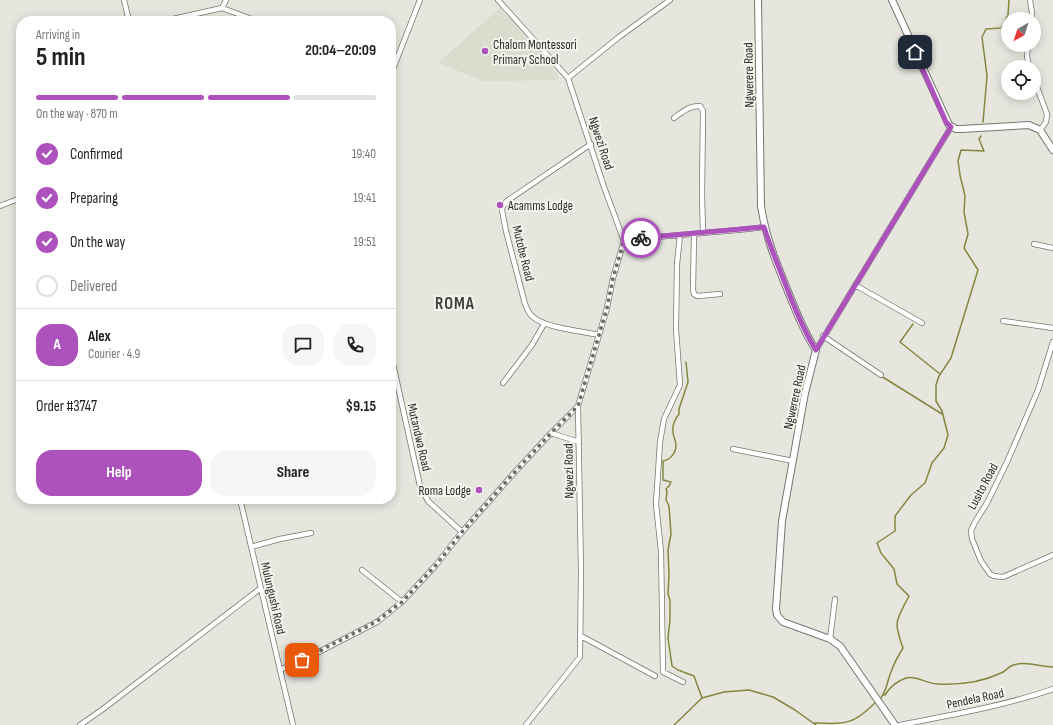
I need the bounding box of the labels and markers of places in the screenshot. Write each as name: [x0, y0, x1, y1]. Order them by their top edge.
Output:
pin: [898, 35, 932, 69]
place label: Chalom Montessori Primary School: [493, 37, 577, 68]
marker: Chalom Montessori Primary School: [480, 46, 490, 56]
place label: Acamms Lodge: [507, 198, 573, 214]
marker: Acamms Lodge: [495, 200, 505, 210]
place label: Roma Lodge: [418, 483, 471, 499]
marker: Roma Lodge: [474, 485, 484, 495]
pin: [285, 643, 319, 677]

